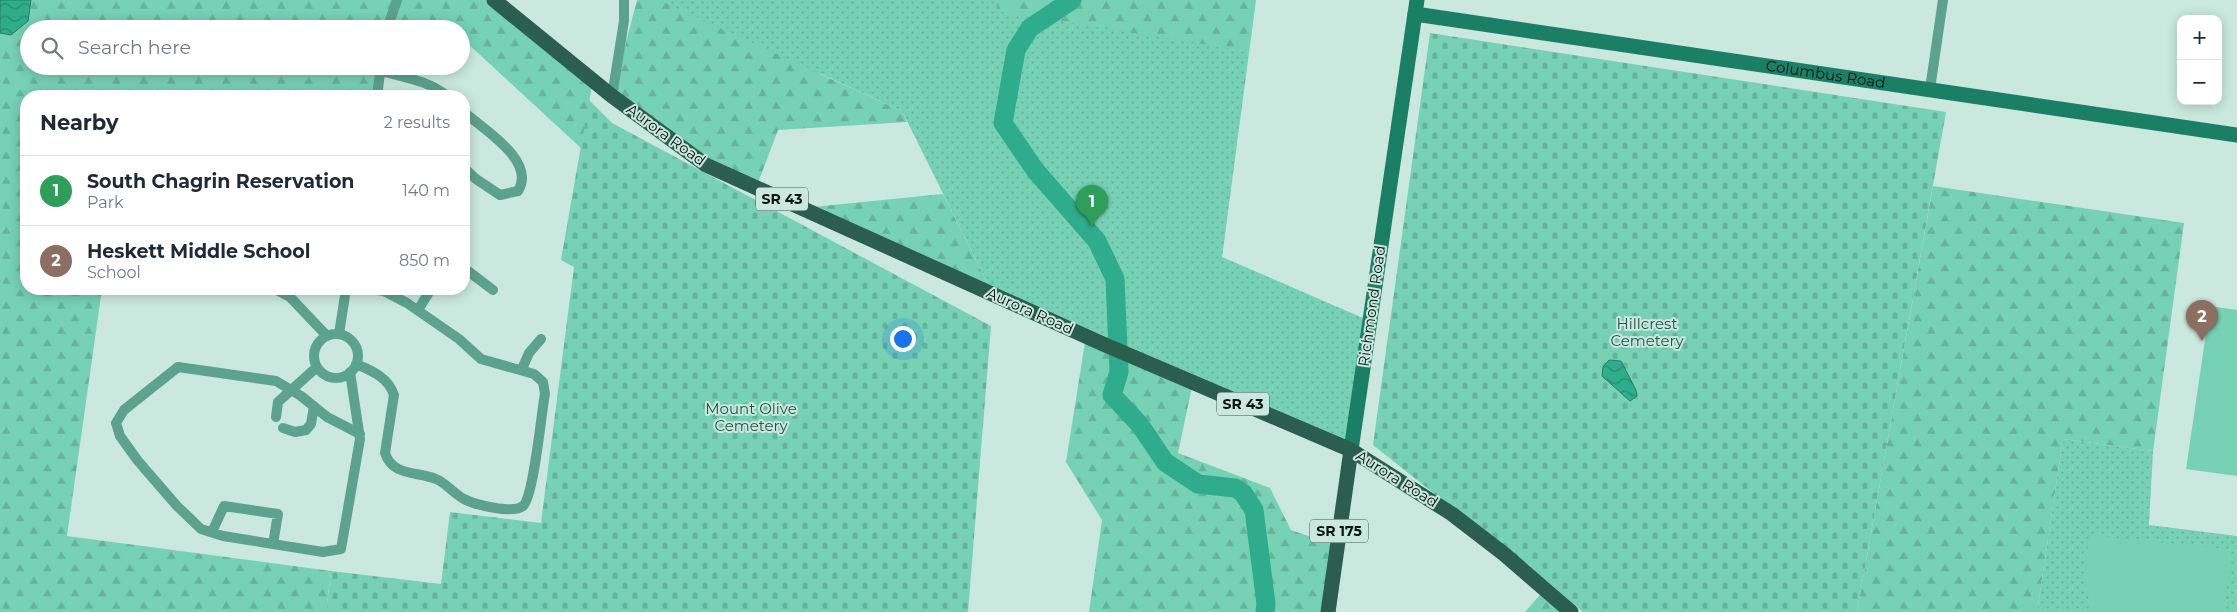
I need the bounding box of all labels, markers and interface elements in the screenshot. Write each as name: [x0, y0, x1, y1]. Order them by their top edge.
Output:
map controls: [2177, 15, 2222, 105]
button: +: [2177, 15, 2222, 60]
search box: [20, 20, 470, 75]
icon: search: [38, 34, 66, 62]
text: Search here: [78, 36, 191, 59]
street label: Columbus Road: [1765, 56, 1887, 92]
button: −: [2177, 60, 2222, 105]
street label: Aurora Road: [623, 99, 710, 170]
text: Nearby: [40, 110, 119, 135]
text: 2 results: [384, 113, 450, 132]
text: South Chagrin Reservation: [87, 170, 354, 193]
text: 1: [53, 181, 59, 200]
text: 140 m: [402, 181, 450, 200]
pin: 1: [1076, 185, 1108, 226]
road number: SR 43: [756, 188, 808, 210]
text: Park: [87, 193, 124, 212]
text: Heskett Middle School: [87, 240, 310, 263]
street label: Richmond Road: [1354, 244, 1389, 368]
text: 2: [51, 251, 61, 270]
text: 850 m: [399, 251, 450, 270]
text: School: [87, 263, 141, 282]
street label: Aurora Road: [984, 283, 1077, 338]
pin: 2: [2186, 300, 2218, 341]
park label: Hillcrest Cemetery: [1610, 314, 1684, 350]
your location: [890, 326, 916, 352]
road number: SR 43: [1217, 392, 1269, 416]
park label: Mount Olive Cemetery: [705, 399, 797, 435]
street label: Aurora Road: [1353, 446, 1442, 511]
road number: SR 175: [1310, 520, 1368, 542]

